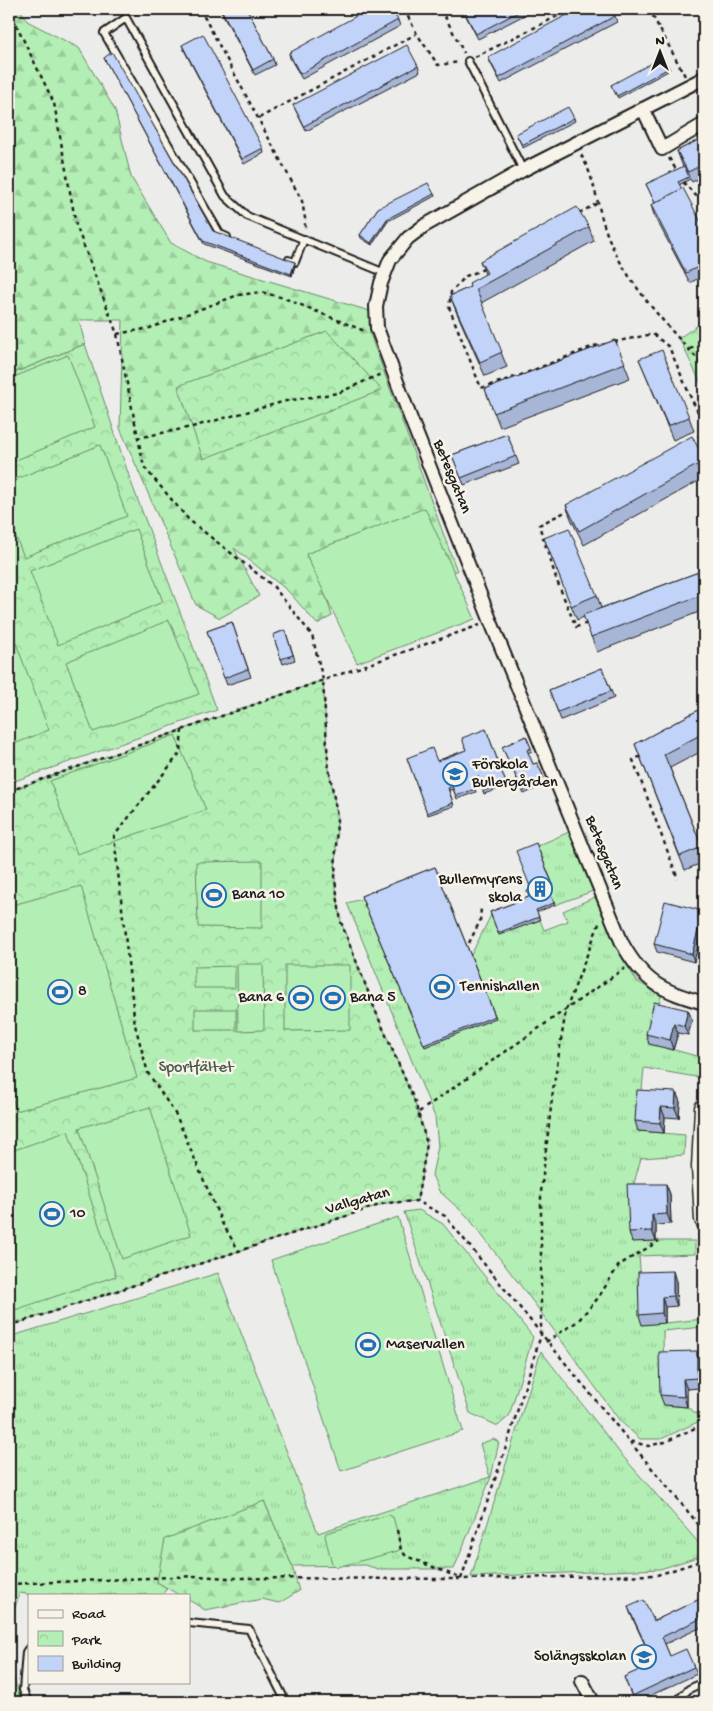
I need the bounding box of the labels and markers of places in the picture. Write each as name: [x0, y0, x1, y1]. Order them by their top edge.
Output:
place label: Förskola Bullergården: [471, 756, 558, 793]
school or university icon: Förskola Bullergården: [442, 761, 468, 787]
place label: Bullermyrens skola: [438, 871, 523, 908]
building icon: Bullermyrens skola: [527, 876, 553, 902]
sports icon: Bana 10: [201, 882, 227, 908]
place label: Bana 10: [231, 886, 285, 905]
sports icon: Tennishallen: [429, 974, 455, 1000]
place label: Tennishallen: [459, 978, 540, 997]
sports icon: 8: [47, 979, 73, 1005]
place label: 8: [78, 983, 87, 1002]
sports icon: Bana 6: [288, 985, 314, 1011]
sports icon: Bana 5: [320, 985, 346, 1011]
place label: Bana 6: [238, 989, 285, 1008]
place label: Bana 5: [349, 989, 396, 1008]
sports icon: 10: [39, 1201, 65, 1227]
place label: 10: [69, 1205, 86, 1224]
sports icon: Maservallen: [355, 1332, 381, 1358]
place label: Maservallen: [386, 1336, 465, 1355]
school or university icon: Solängsskolan: [631, 1644, 657, 1670]
place label: Solängsskolan: [534, 1648, 626, 1667]

